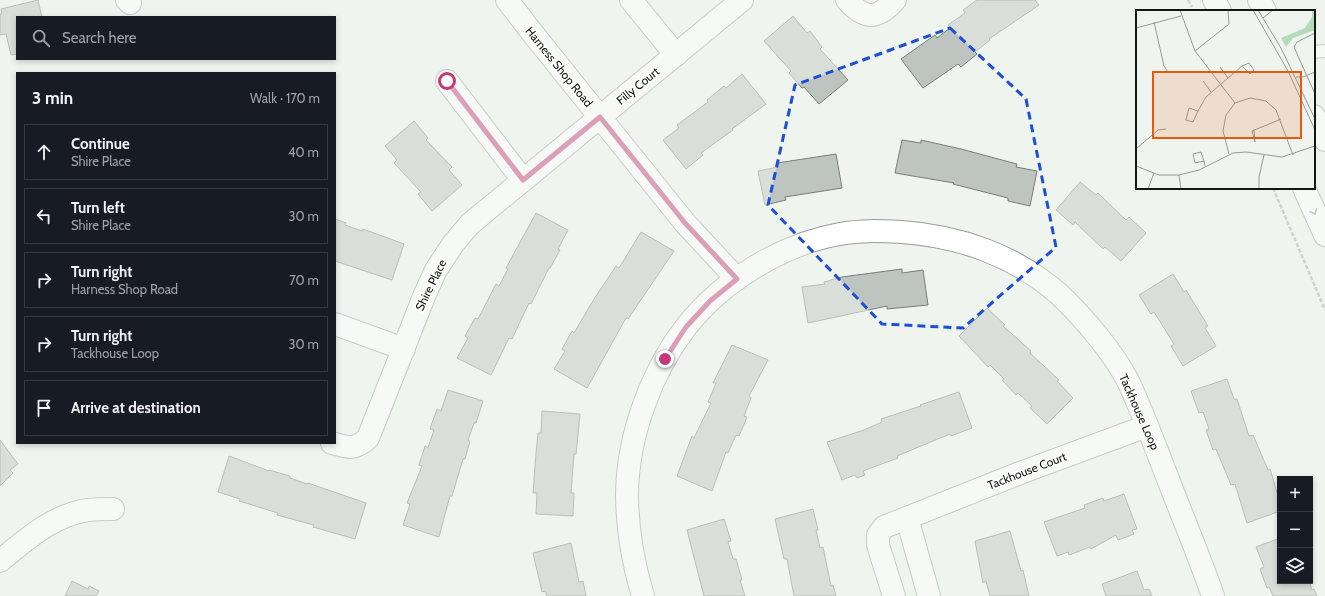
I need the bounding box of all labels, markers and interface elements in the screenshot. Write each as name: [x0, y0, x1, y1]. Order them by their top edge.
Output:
inset map: [1136, 10, 1315, 189]
search box: [16, 16, 336, 60]
street label: Harness Shop Road: [522, 24, 596, 110]
icon: search: [30, 27, 52, 49]
text: Search here: [62, 29, 137, 47]
street label: Filly Court: [613, 64, 662, 107]
route start: [438, 72, 456, 90]
text: 3 min: [32, 88, 73, 108]
text: Walk · 170 m: [250, 90, 320, 106]
text: Continue: [71, 135, 130, 153]
icon: ahead: [33, 141, 55, 163]
text: 40 m: [288, 144, 319, 160]
text: Shire Place: [71, 153, 131, 169]
text: Turn left: [71, 199, 125, 217]
icon: left: [33, 205, 55, 227]
one-way arrow: [1309, 207, 1317, 215]
text: 30 m: [289, 208, 319, 224]
text: Shire Place: [71, 217, 131, 233]
street label: Shire Place: [412, 257, 449, 313]
text: Turn right: [71, 263, 132, 281]
icon: right: [33, 269, 55, 291]
text: 70 m: [289, 272, 319, 288]
text: Harness Shop Road: [71, 281, 178, 297]
text: Turn right: [71, 327, 132, 345]
icon: right: [33, 333, 55, 355]
text: 30 m: [289, 336, 319, 352]
text: Tackhouse Loop: [71, 345, 159, 361]
route end: [656, 350, 674, 368]
street label: Tackhouse Loop: [1116, 372, 1163, 452]
icon: arrive: [33, 397, 55, 419]
text: Arrive at destination: [71, 399, 201, 417]
street label: Tackhouse Court: [985, 449, 1068, 492]
map controls: [1277, 476, 1313, 584]
button: +: [1277, 476, 1313, 512]
button: −: [1277, 512, 1313, 548]
button: layers: [1277, 548, 1313, 584]

